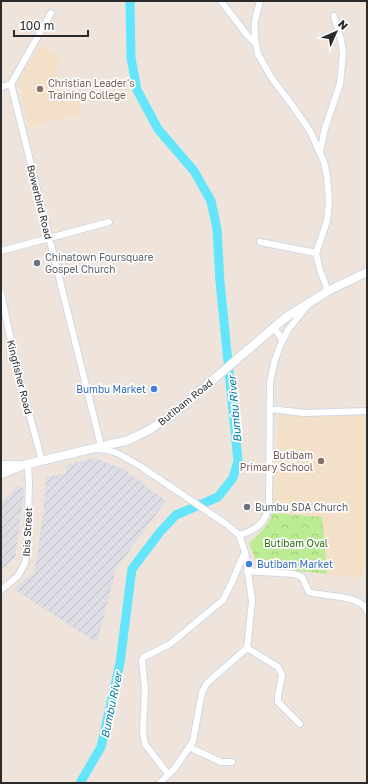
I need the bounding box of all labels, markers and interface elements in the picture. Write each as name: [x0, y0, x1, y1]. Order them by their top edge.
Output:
scale bar: [14, 12, 88, 38]
north arrow: [316, 12, 356, 52]
text: N: [336, 17, 351, 32]
text: 100 m: [20, 18, 54, 33]
place label: Christian Leader's Training College: [48, 77, 135, 101]
marker: Christian Leader's Training College: [35, 84, 45, 94]
street label: Bowerbird Road: [25, 164, 55, 240]
place label: Chinatown Foursquare Gospel Church: [45, 251, 154, 275]
marker: Chinatown Foursquare Gospel Church: [32, 258, 42, 268]
street label: Kingfisher Road: [5, 338, 35, 416]
water label: Bumbu River: [224, 373, 243, 443]
street label: Butibam Road: [155, 376, 215, 428]
place label: Bumbu Market: [76, 383, 146, 395]
marker: Bumbu Market: [149, 384, 159, 394]
place label: Butibam Primary School: [240, 449, 313, 473]
marker: Butibam Primary School: [316, 456, 326, 466]
place label: Bumbu SDA Church: [255, 501, 348, 513]
marker: Bumbu SDA Church: [242, 502, 252, 512]
street label: Ibis Street: [20, 507, 34, 557]
park label: Butibam Oval: [264, 537, 328, 549]
place label: Butibam Market: [257, 558, 333, 570]
marker: Butibam Market: [244, 559, 254, 569]
water label: Bumbu River: [98, 669, 125, 739]

